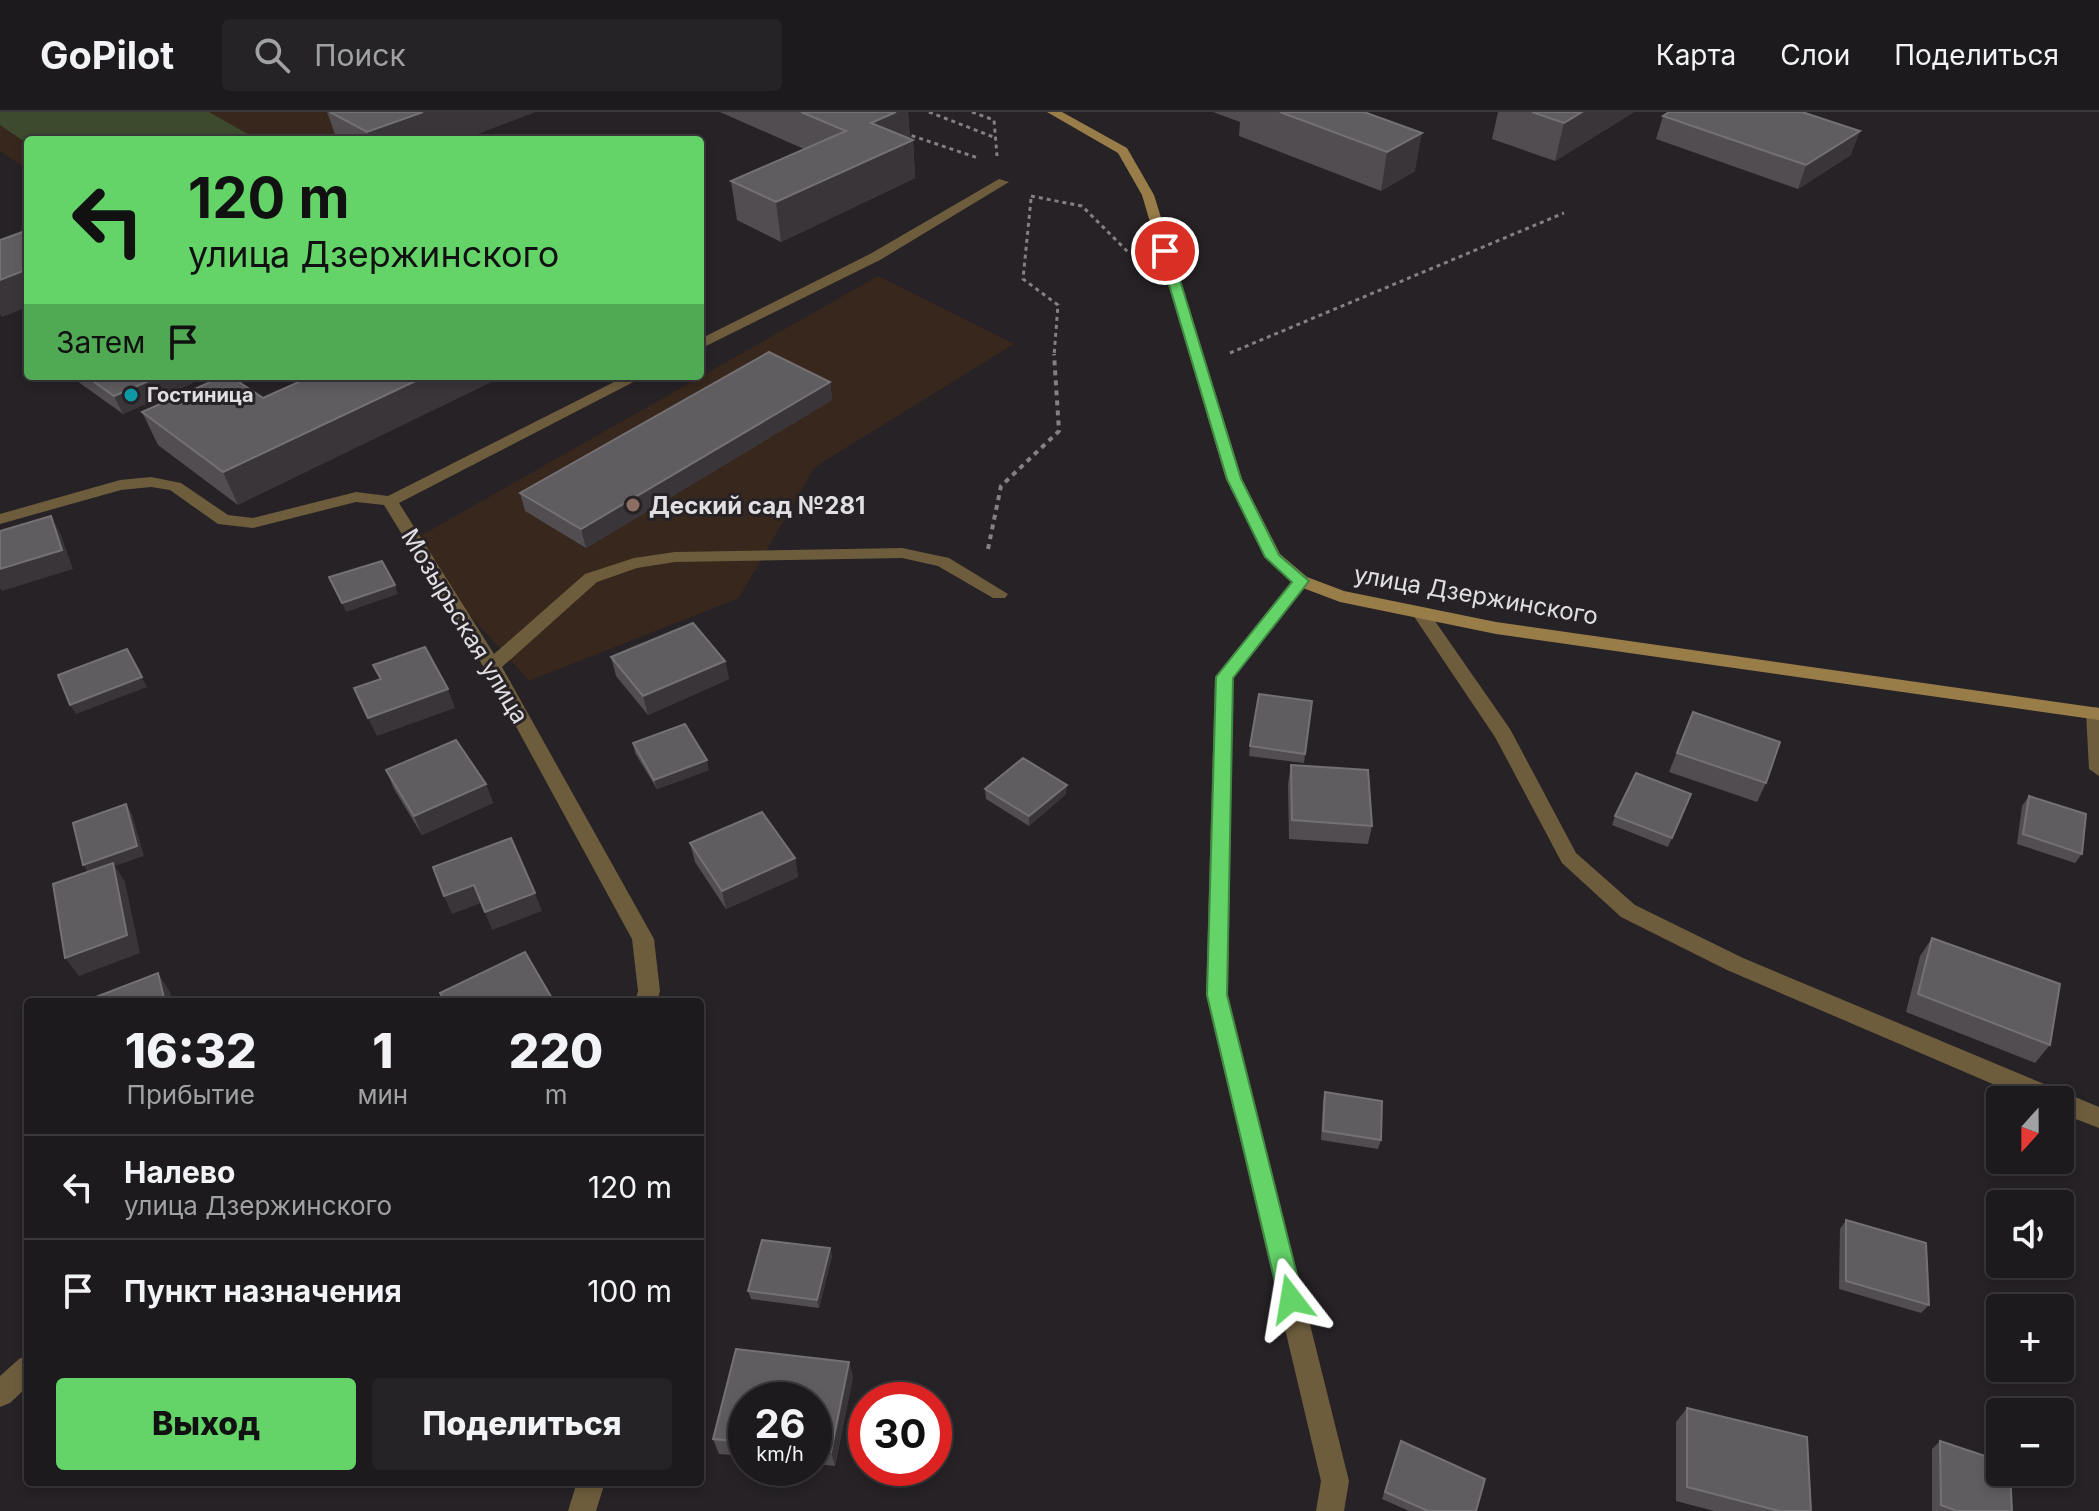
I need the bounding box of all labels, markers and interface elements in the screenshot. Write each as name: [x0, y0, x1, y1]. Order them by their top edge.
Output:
search box: [222, 19, 782, 91]
text: GoPilot: [40, 32, 174, 78]
icon: search: [250, 33, 294, 77]
text: Поиск: [314, 37, 406, 73]
text: Карта: [1656, 38, 1736, 72]
text: Слои: [1780, 38, 1850, 72]
text: Поделиться: [1894, 38, 2059, 72]
text: 120 m: [188, 164, 350, 232]
icon: left: [56, 168, 160, 272]
pin: [1131, 217, 1199, 285]
icon: arrive: [1143, 229, 1187, 273]
text: улица Дзержинского: [188, 232, 559, 276]
icon: arrive: [161, 320, 205, 364]
text: Затем: [56, 324, 145, 360]
place label: Гостиница: [147, 383, 254, 407]
marker: Гостиница: [122, 386, 140, 404]
place label: Деский сад №281: [649, 491, 865, 520]
marker: Деский сад №281: [624, 496, 642, 514]
street label: Мозырьская улица: [395, 523, 535, 729]
street label: улица Дзержинского: [1352, 559, 1600, 631]
text: 16:32: [125, 1021, 257, 1080]
text: 1: [372, 1021, 393, 1080]
text: 220: [509, 1021, 603, 1080]
text: Прибытие: [127, 1079, 255, 1110]
text: мин: [357, 1079, 408, 1110]
text: m: [545, 1079, 567, 1110]
north arrow: [1986, 1086, 2074, 1174]
map controls: [1986, 1086, 2074, 1486]
text: Налево: [124, 1154, 236, 1190]
icon: left: [56, 1165, 100, 1209]
text: 120 m: [588, 1169, 672, 1205]
text: улица Дзержинского: [124, 1190, 392, 1221]
button: sound: [1986, 1190, 2074, 1278]
position arrow: [1249, 1257, 1333, 1341]
icon: arrive: [56, 1269, 100, 1313]
text: Пункт назначения: [124, 1273, 402, 1309]
text: 100 m: [587, 1273, 672, 1309]
button: +: [1986, 1294, 2074, 1382]
button: Выход: [56, 1378, 356, 1470]
button: Поделиться: [372, 1378, 672, 1470]
speed limit sign: 30: [848, 1382, 952, 1486]
button: −: [1986, 1398, 2074, 1486]
text: 26: [754, 1399, 806, 1448]
text: km/h: [756, 1442, 804, 1466]

